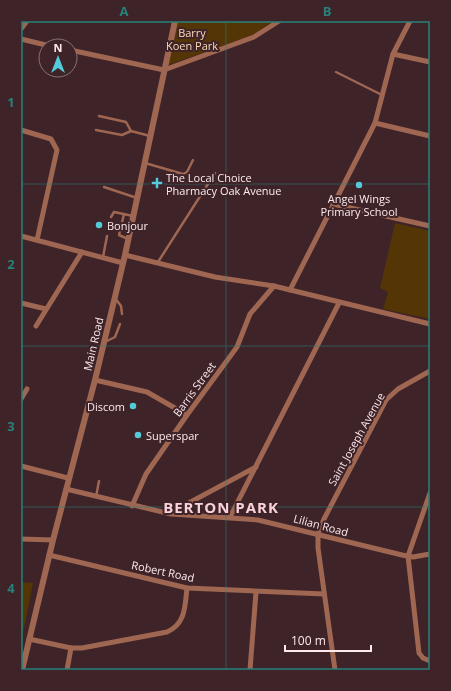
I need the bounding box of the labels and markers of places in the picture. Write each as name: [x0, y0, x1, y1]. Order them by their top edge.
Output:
place label: The Local Choice Pharmacy Oak Avenue: [166, 170, 282, 198]
marker: The Local Choice Pharmacy Oak Avenue: [151, 177, 163, 189]
marker: Angel Wings Primary School: [354, 180, 364, 190]
place label: Angel Wings Primary School: [320, 191, 398, 219]
place label: Bonjour: [107, 218, 149, 233]
marker: Bonjour: [94, 220, 104, 230]
place label: Discom: [87, 399, 125, 414]
marker: Discom: [128, 401, 138, 411]
place label: Superspar: [146, 428, 199, 443]
marker: Superspar: [133, 430, 143, 440]

